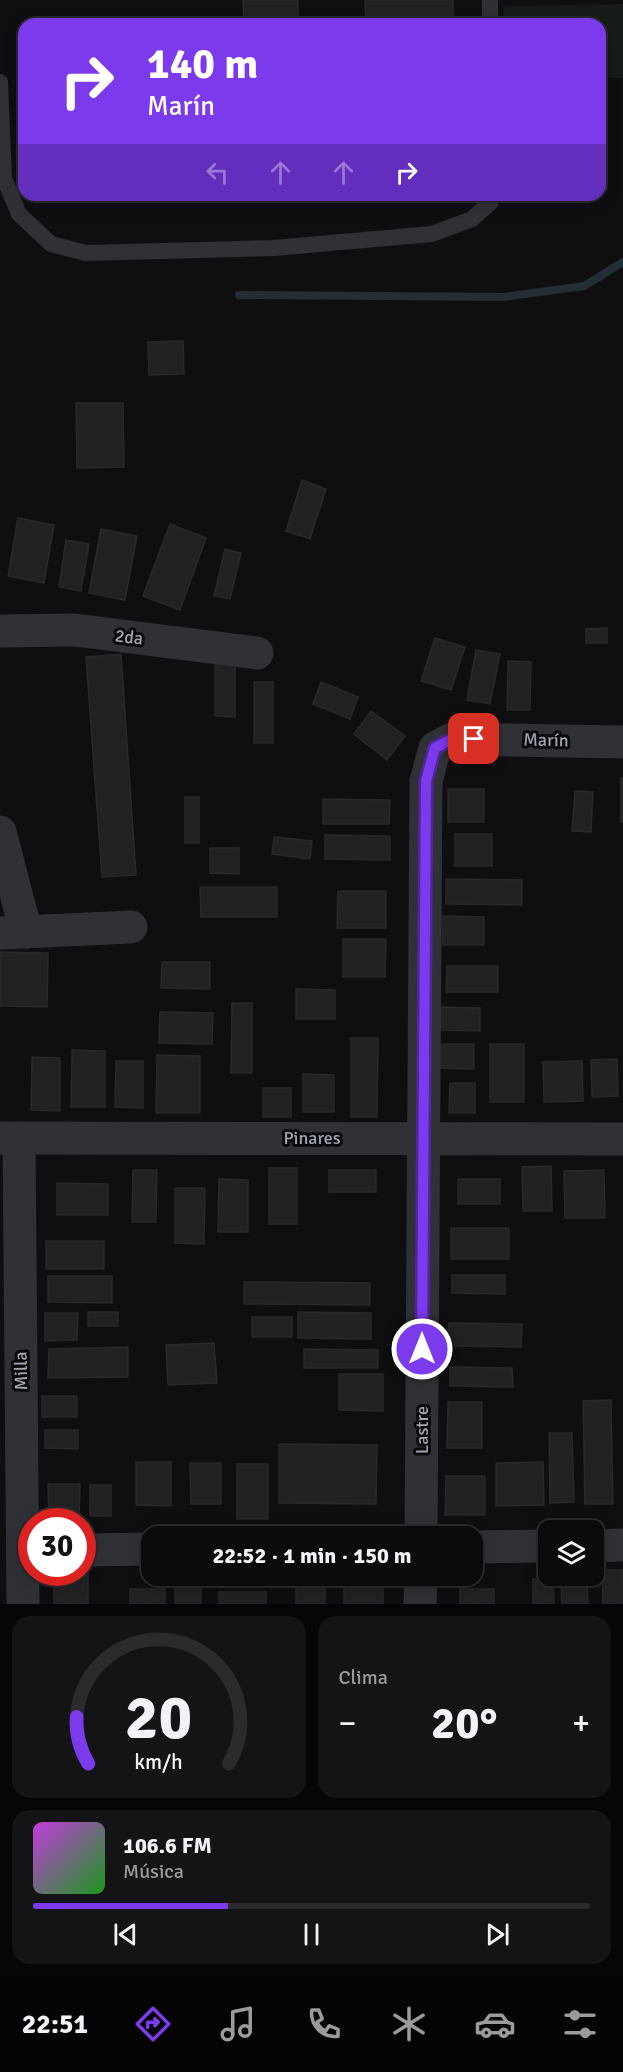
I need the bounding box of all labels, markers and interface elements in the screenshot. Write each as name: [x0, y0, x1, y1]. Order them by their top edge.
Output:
text: 140 m: [147, 39, 258, 90]
icon: right: [48, 42, 126, 120]
text: Marín: [147, 90, 215, 123]
icon: left: [201, 156, 234, 189]
icon: ahead: [264, 156, 297, 189]
icon: ahead: [327, 156, 360, 189]
icon: right: [390, 156, 423, 189]
street label: 2da: [114, 624, 144, 650]
pin: [448, 713, 499, 764]
icon: arrive: [457, 722, 490, 755]
street label: Marín: [523, 729, 569, 751]
street label: Pinares: [283, 1127, 341, 1149]
position arrow: [390, 1317, 454, 1381]
street label: Milla: [10, 1351, 32, 1391]
street label: Lastre: [411, 1406, 433, 1454]
speed limit sign: 30: [18, 1508, 96, 1586]
map controls: [538, 1520, 604, 1586]
button: layers: [538, 1520, 604, 1586]
text: 22:52 · 1 min · 150 m: [212, 1542, 412, 1569]
text: Clima: [339, 1665, 388, 1690]
text: 20: [125, 1679, 192, 1756]
text: 20°: [431, 1696, 498, 1751]
text: −: [339, 1703, 356, 1744]
text: +: [572, 1703, 590, 1744]
text: km/h: [134, 1749, 183, 1775]
text: 106.6 FM: [123, 1832, 212, 1859]
text: Música: [123, 1859, 184, 1884]
icon: previous: [109, 1918, 142, 1951]
icon: pause: [295, 1918, 328, 1951]
icon: next: [481, 1918, 514, 1951]
icon: directions: [132, 2003, 174, 2045]
icon: music: [217, 2003, 259, 2045]
icon: phone: [303, 2003, 345, 2045]
icon: climate: [388, 2003, 430, 2045]
icon: car: [474, 2003, 516, 2045]
icon: filters: [559, 2003, 601, 2045]
text: 22:51: [22, 2008, 88, 2041]

